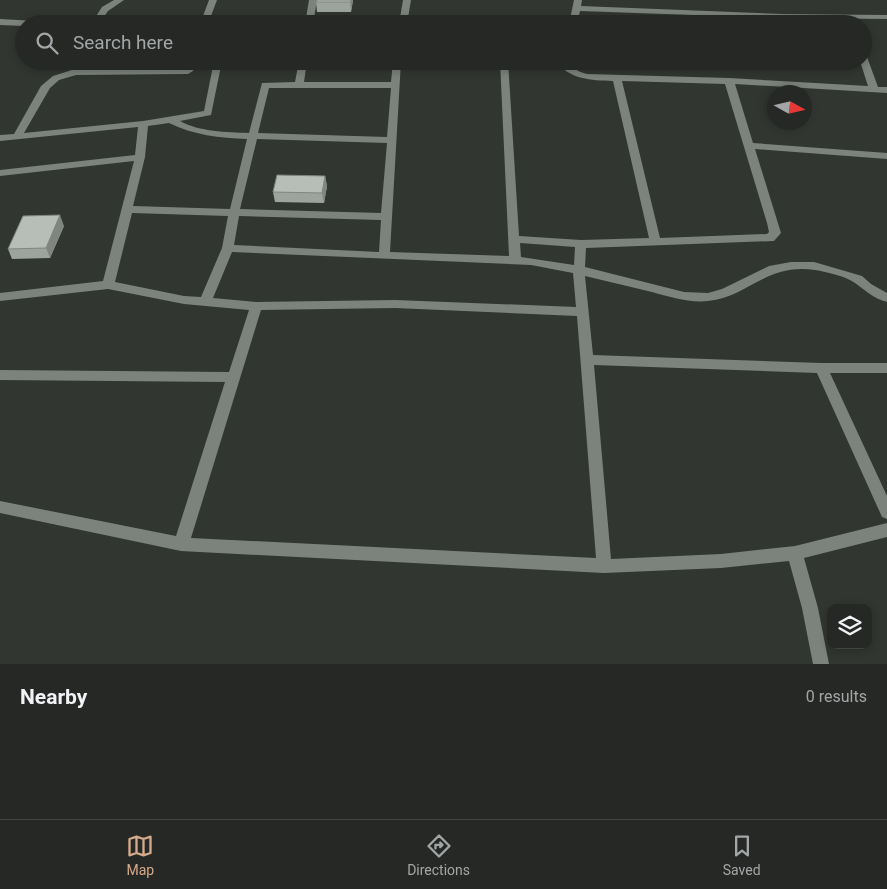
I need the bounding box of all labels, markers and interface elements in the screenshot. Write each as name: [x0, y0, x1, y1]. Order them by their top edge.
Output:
search box: [15, 15, 872, 70]
icon: search: [33, 29, 61, 57]
text: Search here: [73, 31, 173, 54]
north arrow: [767, 85, 812, 130]
map controls: [827, 604, 872, 649]
button: layers: [827, 604, 872, 649]
text: Nearby: [20, 685, 87, 709]
text: 0 results: [806, 687, 867, 706]
tab: Map: [126, 832, 154, 878]
tab: Directions: [407, 832, 470, 878]
tab: Saved: [723, 832, 761, 878]

